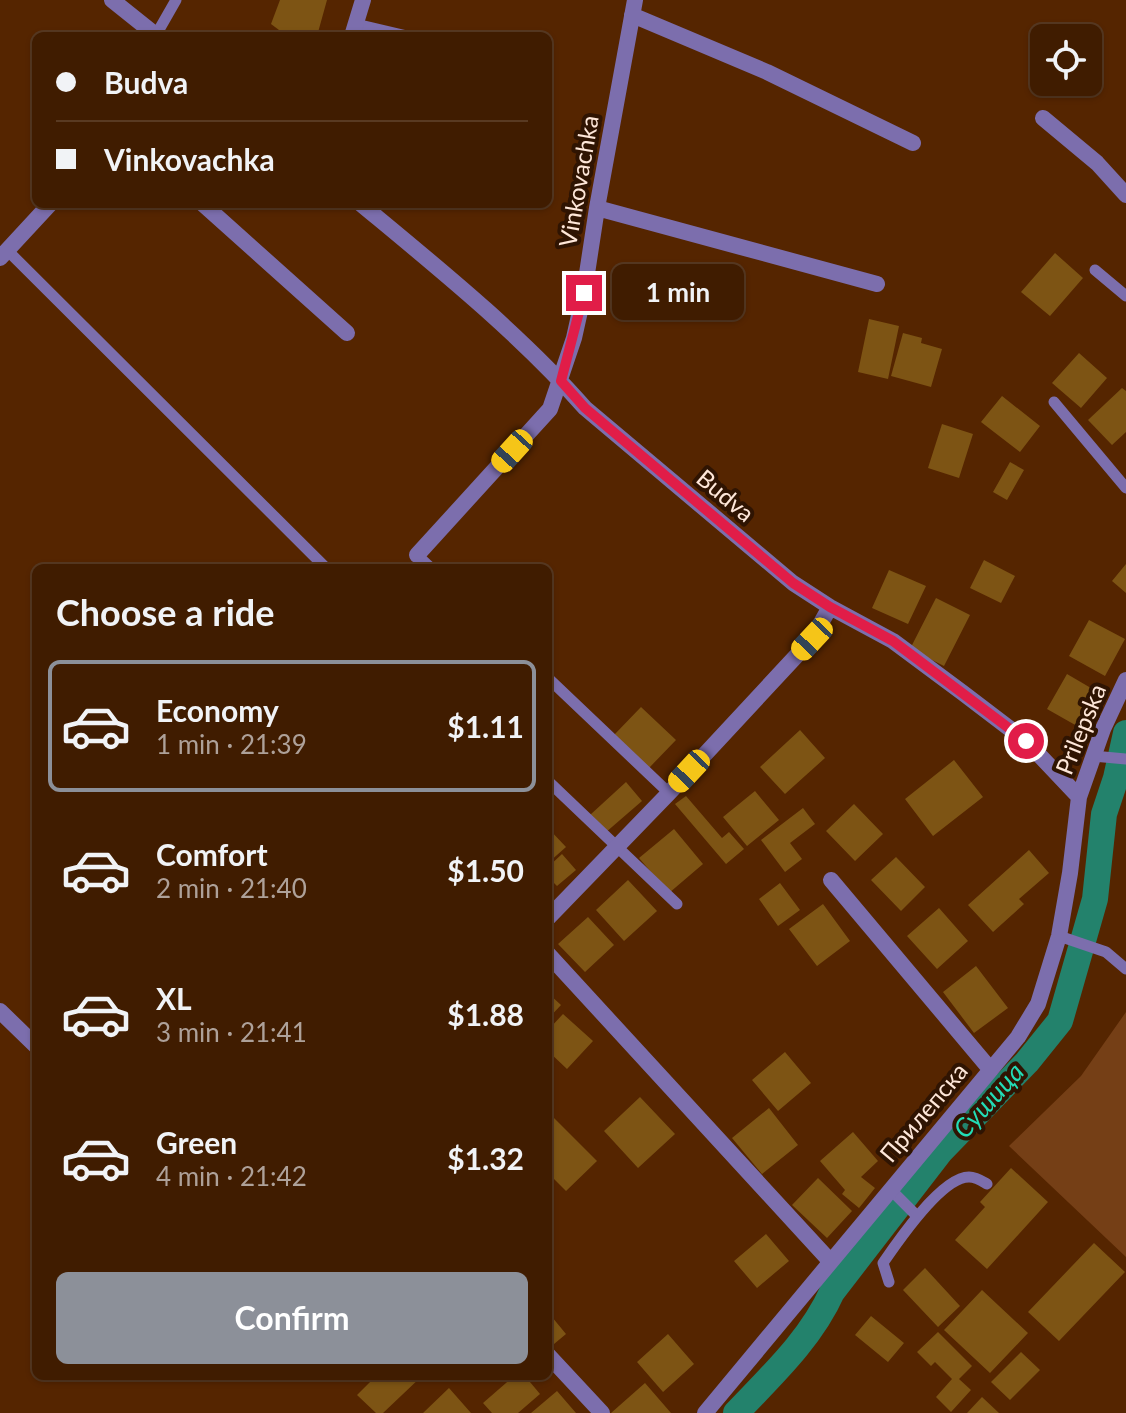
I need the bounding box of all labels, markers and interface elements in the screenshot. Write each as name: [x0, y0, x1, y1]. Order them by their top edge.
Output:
map controls: [1030, 24, 1102, 96]
button: locate: [1030, 24, 1102, 96]
text: Budva: [104, 64, 188, 100]
street label: Vinkovachka: [552, 113, 604, 249]
text: Vinkovachka: [104, 141, 275, 177]
callout: 1 min: [612, 265, 744, 321]
route end: [566, 275, 602, 311]
text: 1 min: [646, 276, 710, 308]
car: [487, 425, 537, 477]
street label: Budva: [691, 463, 761, 527]
text: Choose a ride: [56, 590, 275, 634]
car: [787, 613, 837, 665]
street label: Prilepska: [1049, 680, 1111, 778]
icon: car: [60, 690, 132, 762]
text: Economy: [156, 692, 279, 728]
text: $1.11: [447, 708, 524, 744]
route start: [1008, 723, 1044, 759]
text: 1 min · 21:39: [156, 728, 307, 760]
car: [664, 745, 714, 797]
icon: car: [60, 834, 132, 906]
text: Comfort: [156, 836, 268, 872]
text: $1.50: [447, 852, 524, 888]
text: 2 min · 21:40: [156, 872, 307, 904]
icon: car: [60, 978, 132, 1050]
text: XL: [156, 980, 192, 1016]
text: $1.88: [447, 996, 524, 1032]
text: 3 min · 21:41: [156, 1016, 307, 1048]
street label: Прилепска: [873, 1056, 973, 1168]
water label: Сушица: [946, 1056, 1030, 1144]
icon: car: [60, 1122, 132, 1194]
text: Green: [156, 1124, 237, 1160]
text: $1.32: [447, 1140, 524, 1176]
text: 4 min · 21:42: [156, 1160, 307, 1192]
button: Confirm: [56, 1272, 528, 1364]

